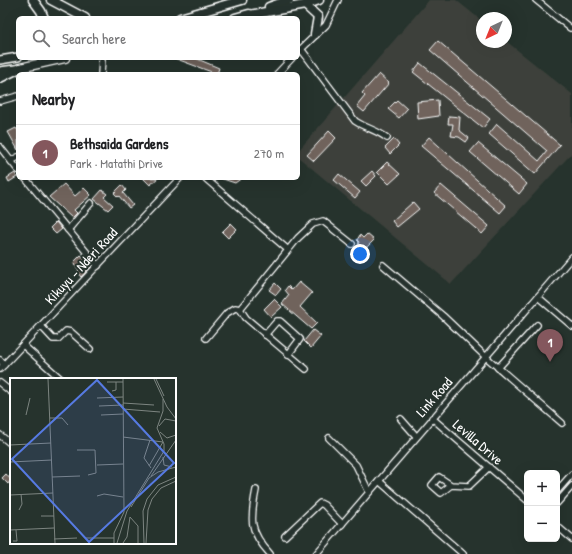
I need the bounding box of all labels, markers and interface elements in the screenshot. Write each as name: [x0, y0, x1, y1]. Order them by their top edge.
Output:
north arrow: [476, 12, 512, 48]
search box: [16, 16, 300, 60]
icon: search: [30, 27, 52, 49]
text: Search here: [62, 28, 126, 49]
text: Nearby: [32, 87, 75, 110]
text: Bethsaida Gardens: [70, 133, 168, 154]
text: 1: [43, 144, 47, 162]
text: 270 m: [254, 144, 284, 162]
text: Park · Matathi Drive: [70, 154, 163, 172]
street label: Kikuyu - Nderi Road: [40, 223, 122, 309]
your location: [350, 244, 370, 264]
pin: 1: [537, 329, 563, 362]
street label: Link Road: [411, 372, 456, 421]
inset map: [10, 378, 176, 544]
street label: Levilla Drive: [449, 415, 508, 469]
map controls: [524, 470, 560, 542]
button: +: [524, 470, 560, 506]
button: −: [524, 506, 560, 542]

